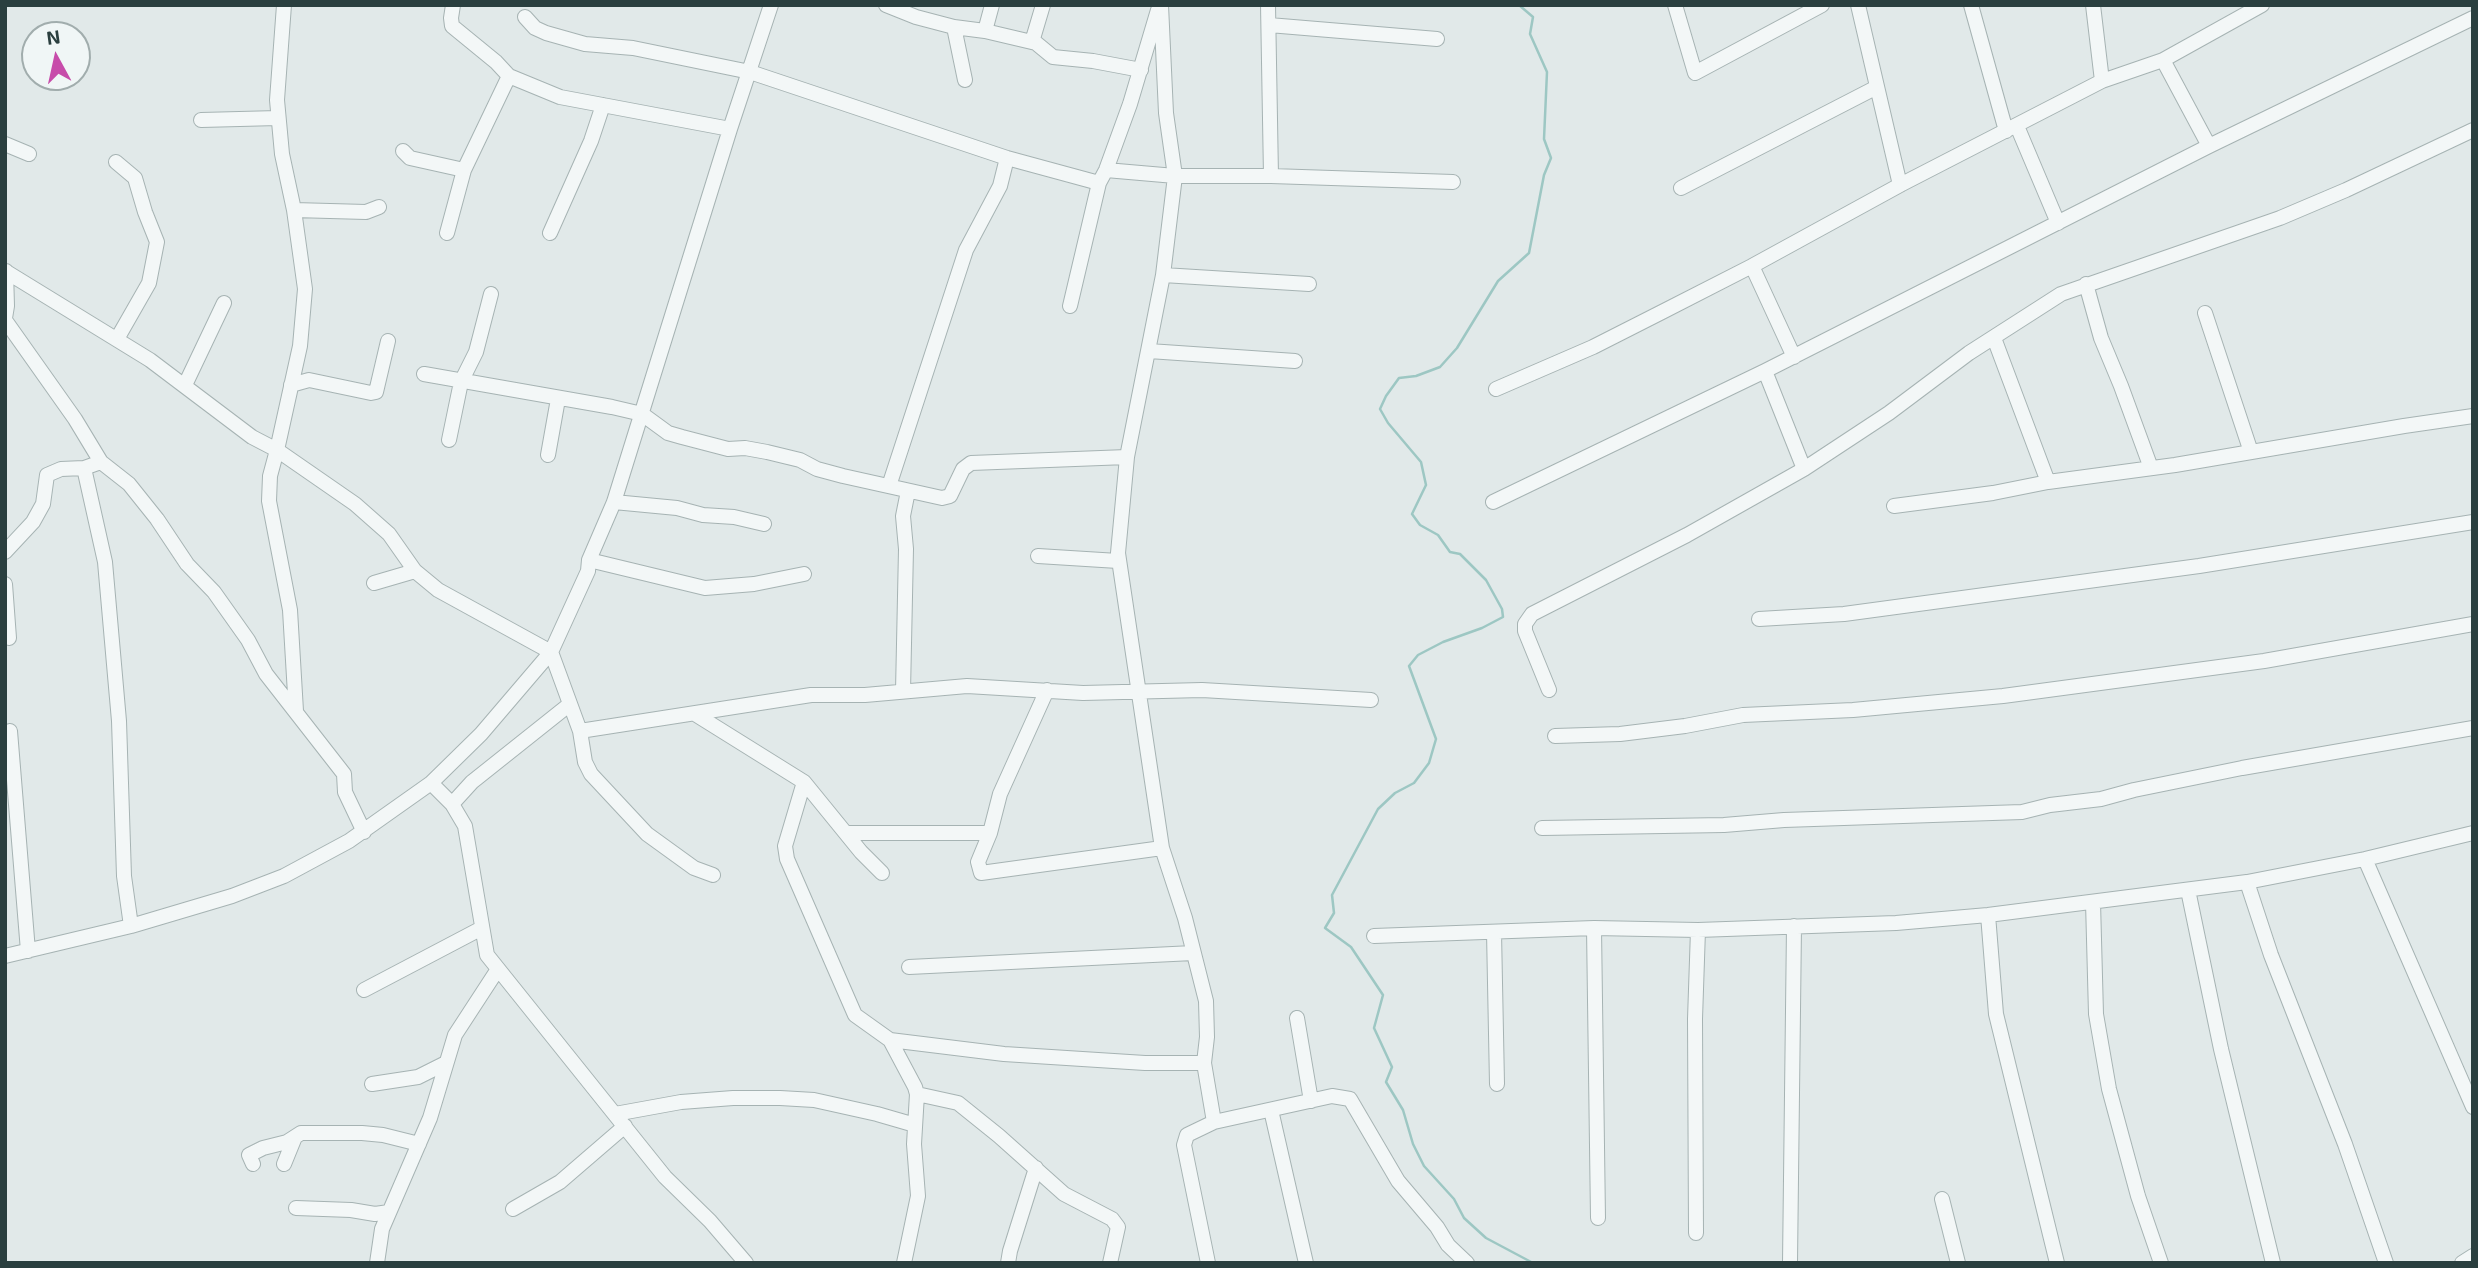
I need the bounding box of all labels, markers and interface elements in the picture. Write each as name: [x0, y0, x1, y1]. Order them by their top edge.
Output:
north arrow: [21, 21, 91, 91]
text: N: [45, 24, 62, 49]

